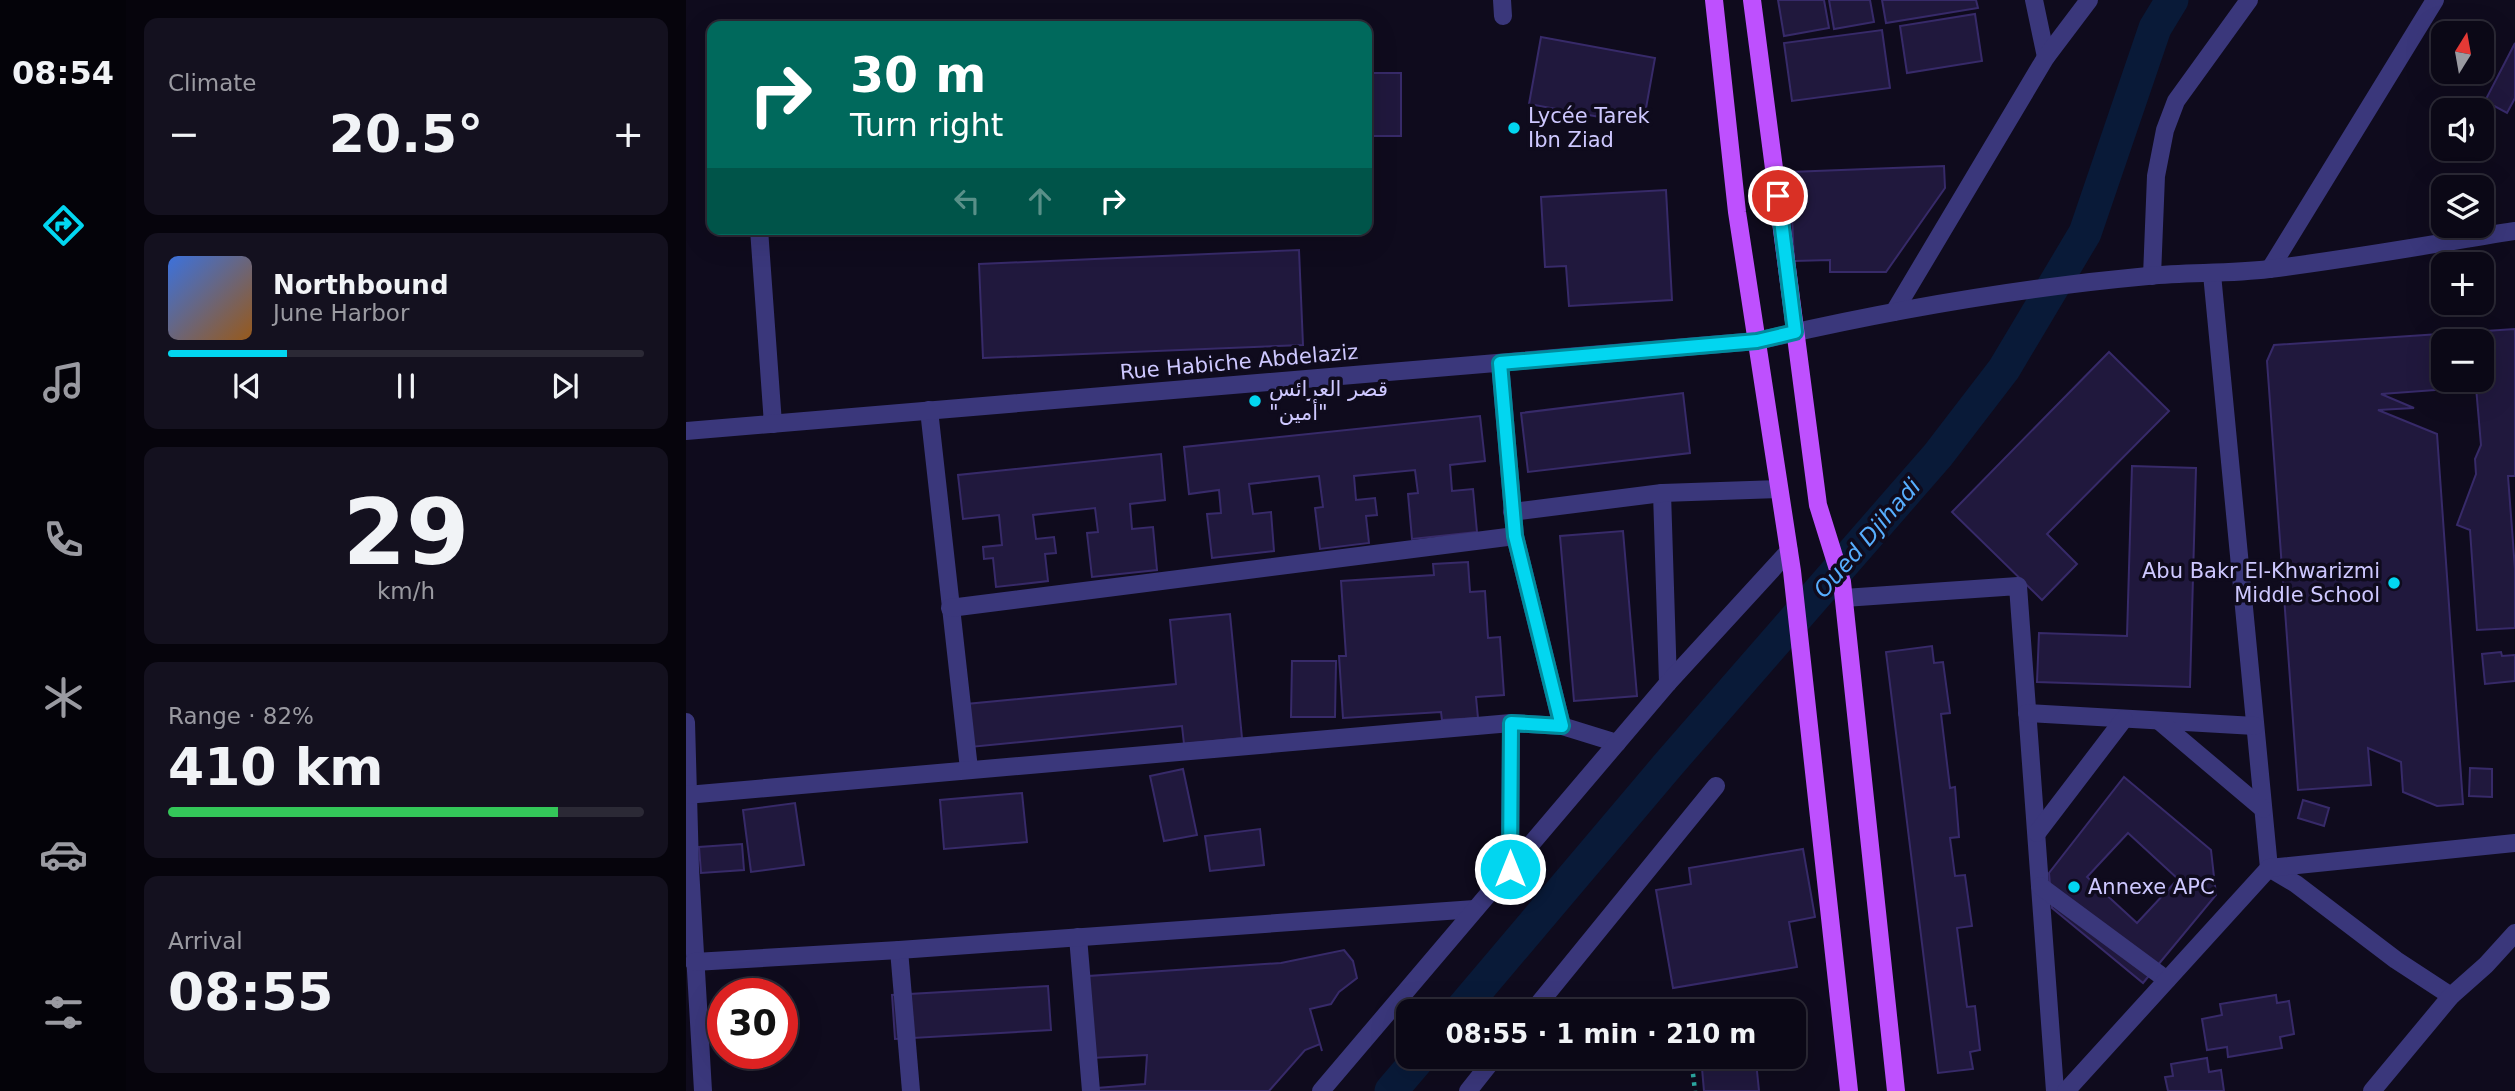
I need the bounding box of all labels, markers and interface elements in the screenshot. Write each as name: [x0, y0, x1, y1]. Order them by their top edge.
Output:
north arrow: [2431, 21, 2494, 84]
map controls: [2431, 21, 2494, 392]
text: 30 m: [850, 47, 986, 104]
icon: right: [735, 49, 826, 140]
text: 08:54: [12, 54, 114, 92]
text: Climate: [168, 70, 257, 96]
button: sound: [2431, 98, 2494, 161]
text: 20.5°: [329, 104, 483, 164]
place label: Lycée Tarek Ibn Ziad: [1528, 104, 1651, 152]
text: Turn right: [850, 106, 1003, 144]
text: −: [168, 112, 200, 156]
text: +: [612, 112, 644, 156]
marker: Lycée Tarek Ibn Ziad: [1506, 120, 1522, 136]
pin: [1748, 166, 1808, 226]
button: layers: [2431, 175, 2494, 238]
icon: arrive: [1759, 177, 1797, 215]
icon: left: [948, 182, 986, 220]
icon: ahead: [1021, 182, 1059, 220]
icon: right: [1094, 182, 1132, 220]
icon: directions: [39, 201, 88, 250]
button: +: [2431, 252, 2494, 315]
text: Northbound: [273, 270, 449, 300]
text: June Harbor: [273, 300, 409, 326]
button: −: [2431, 329, 2494, 392]
street label: Rue Habiche Abdelaziz: [1119, 340, 1359, 384]
icon: music: [39, 358, 88, 407]
icon: previous: [228, 367, 266, 405]
icon: pause: [387, 367, 425, 405]
icon: next: [546, 367, 584, 405]
place label: قصر العرائس "أمين": [1269, 377, 1388, 425]
marker: قصر العرائس "أمين": [1247, 393, 1263, 409]
water label: Oued Djihadi: [1808, 473, 1926, 603]
text: 29: [343, 480, 469, 585]
icon: phone: [39, 515, 88, 564]
place label: Abu Bakr El-Khwarizmi Middle School: [2142, 559, 2380, 607]
marker: Abu Bakr El-Khwarizmi Middle School: [2386, 575, 2402, 591]
text: km/h: [377, 578, 435, 604]
icon: climate: [39, 673, 88, 722]
text: Range · 82%: [168, 703, 314, 729]
text: 410 km: [168, 737, 383, 797]
icon: car: [39, 830, 88, 879]
position arrow: [1473, 832, 1547, 906]
place label: Annexe APC: [2088, 875, 2215, 899]
marker: Annexe APC: [2066, 879, 2082, 895]
text: Arrival: [168, 928, 243, 954]
text: 08:55: [168, 962, 334, 1022]
speed limit sign: 30: [707, 978, 798, 1069]
icon: filters: [39, 988, 88, 1037]
text: 08:55 · 1 min · 210 m: [1446, 1019, 1756, 1049]

